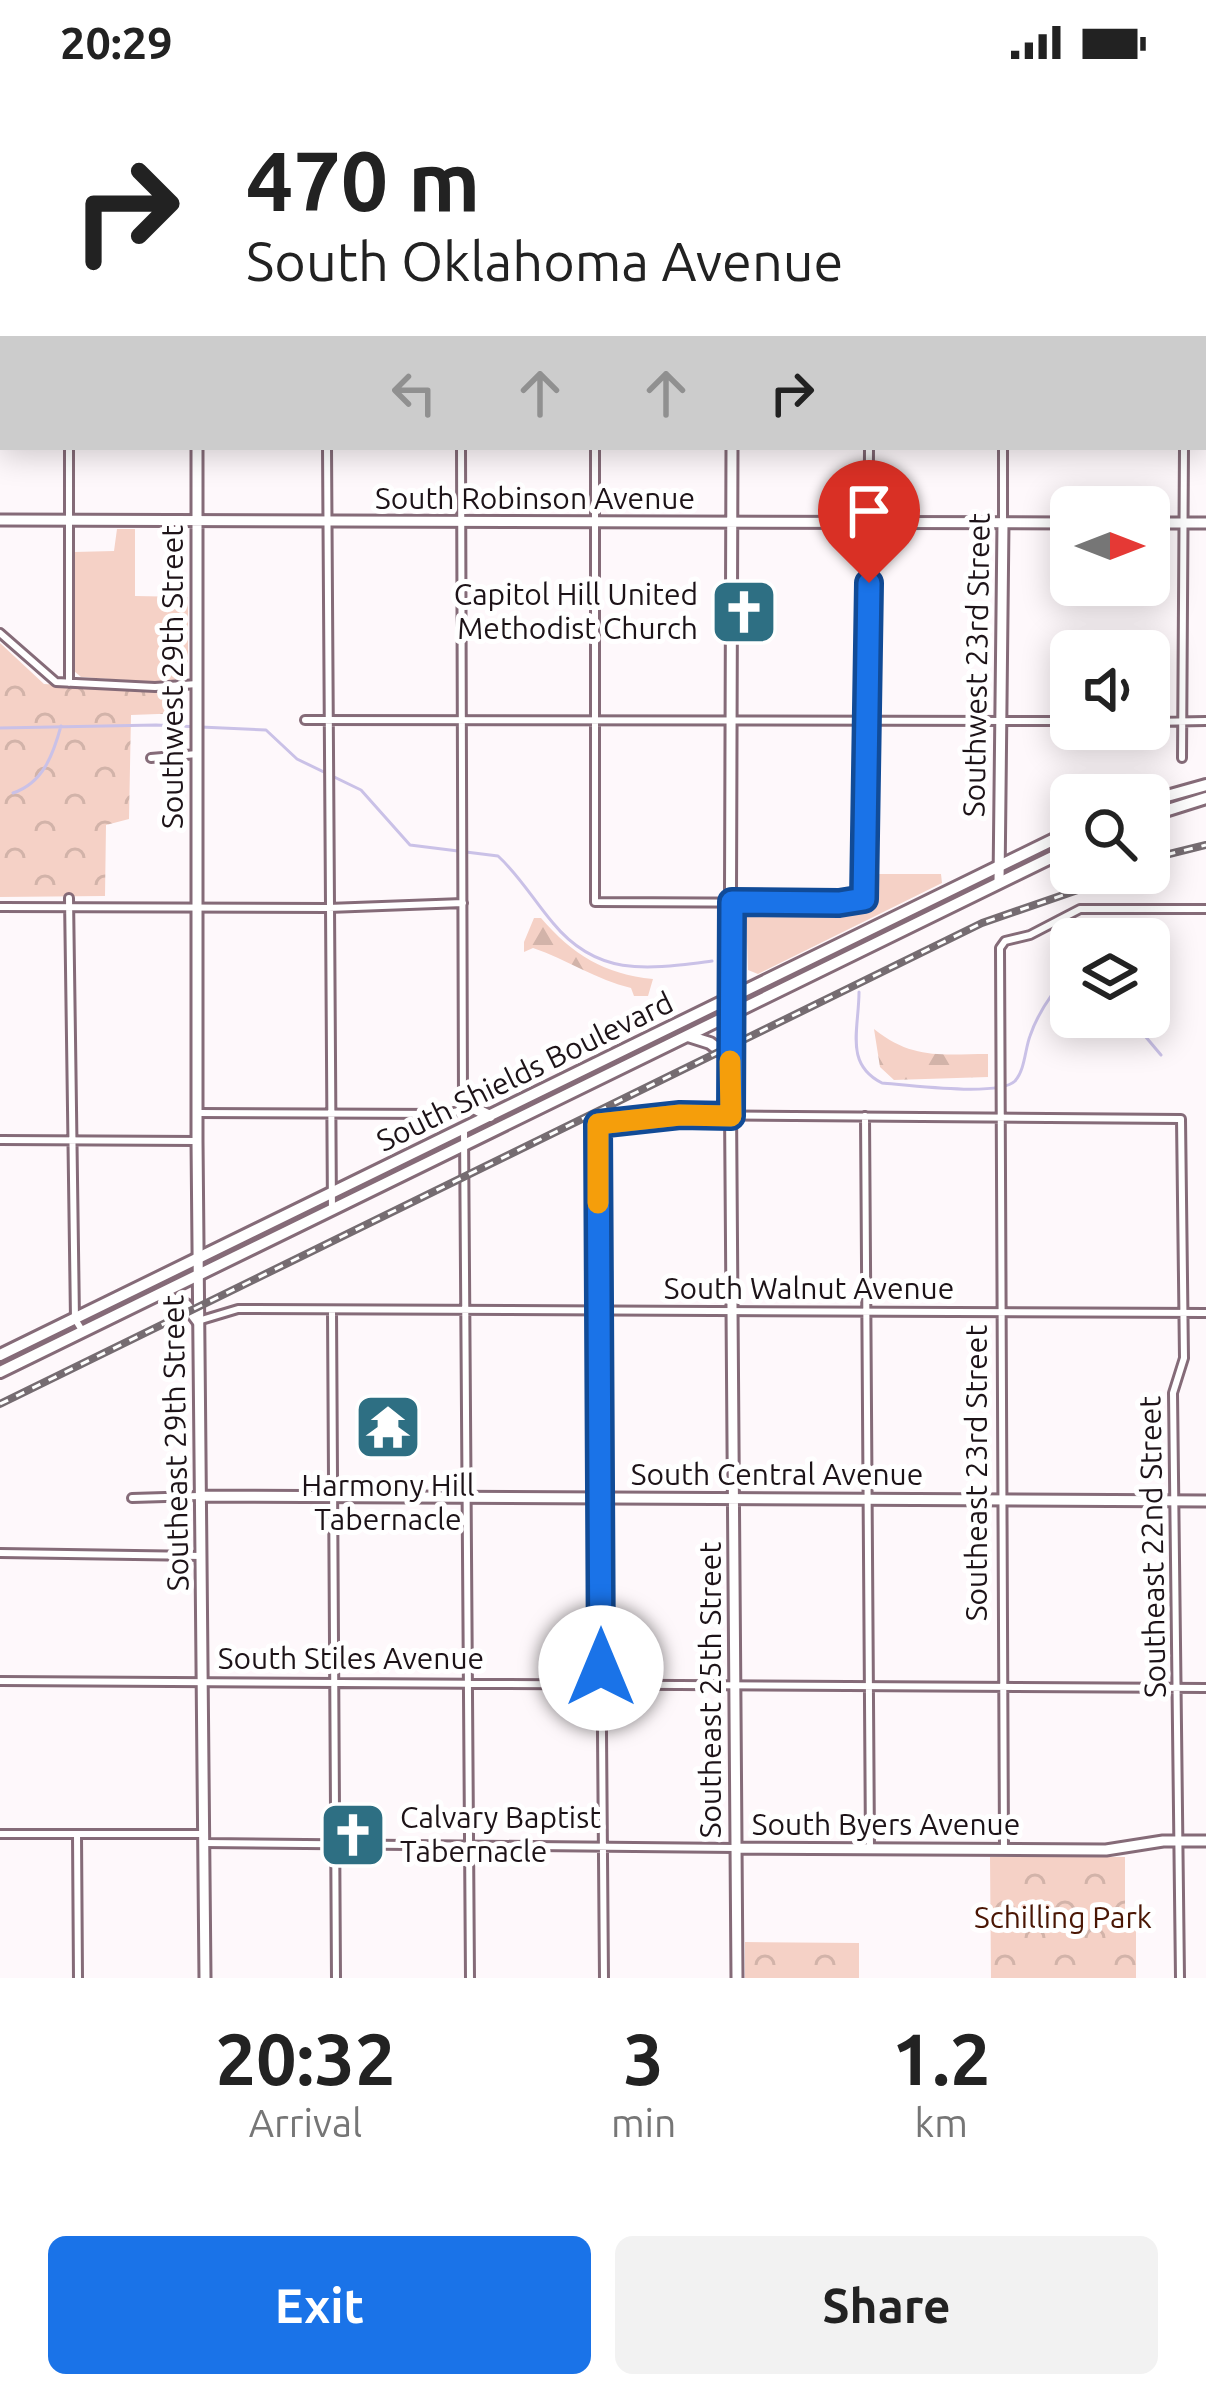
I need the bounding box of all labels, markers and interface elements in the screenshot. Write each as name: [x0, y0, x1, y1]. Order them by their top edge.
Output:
text: 20:29: [60, 17, 173, 68]
icon: right: [48, 132, 204, 288]
text: 470 m: [246, 133, 480, 227]
text: South Oklahoma Avenue: [246, 231, 843, 291]
icon: left: [381, 360, 447, 426]
icon: ahead: [507, 360, 573, 426]
icon: ahead: [633, 360, 699, 426]
icon: right: [759, 360, 825, 426]
pin: [818, 460, 920, 583]
icon: arrive: [836, 478, 902, 544]
street label: South Robinson Avenue: [375, 481, 695, 515]
north arrow: [1050, 486, 1170, 606]
map controls: [1050, 486, 1170, 1038]
street label: Southwest 23rd Street: [956, 512, 996, 817]
street label: Southwest 29th Street: [155, 525, 189, 829]
place label: Capitol Hill United Methodist Church: [454, 577, 698, 645]
church icon: Capitol Hill United Methodist Church: [709, 577, 779, 647]
button: sound: [1050, 630, 1170, 750]
button: search: [1050, 774, 1170, 894]
button: layers: [1050, 918, 1170, 1038]
street label: South Shields Boulevard: [371, 985, 678, 1158]
street label: South Walnut Avenue: [664, 1271, 954, 1305]
street label: Southeast 29th Street: [155, 1294, 195, 1591]
street label: Southeast 23rd Street: [959, 1325, 993, 1621]
temple icon: Harmony Hill Tabernacle: [353, 1392, 423, 1462]
street label: Southeast 22nd Street: [1132, 1395, 1172, 1698]
street label: South Central Avenue: [631, 1457, 923, 1491]
place label: Harmony Hill Tabernacle: [301, 1468, 475, 1536]
street label: Southeast 25th Street: [693, 1542, 727, 1838]
position arrow: [538, 1605, 664, 1731]
street label: South Stiles Avenue: [218, 1641, 484, 1675]
church icon: Calvary Baptist Tabernacle: [318, 1800, 388, 1870]
place label: Calvary Baptist Tabernacle: [400, 1800, 601, 1868]
street label: South Byers Avenue: [752, 1807, 1020, 1841]
park label: Schilling Park: [974, 1900, 1152, 1934]
text: 20:32: [215, 2018, 396, 2099]
text: 3: [623, 2018, 664, 2099]
text: 1.2: [892, 2018, 991, 2099]
text: Arrival: [249, 2101, 362, 2144]
text: min: [611, 2101, 676, 2144]
text: km: [914, 2101, 968, 2144]
button: Exit: [48, 2236, 591, 2374]
button: Share: [615, 2236, 1158, 2374]

